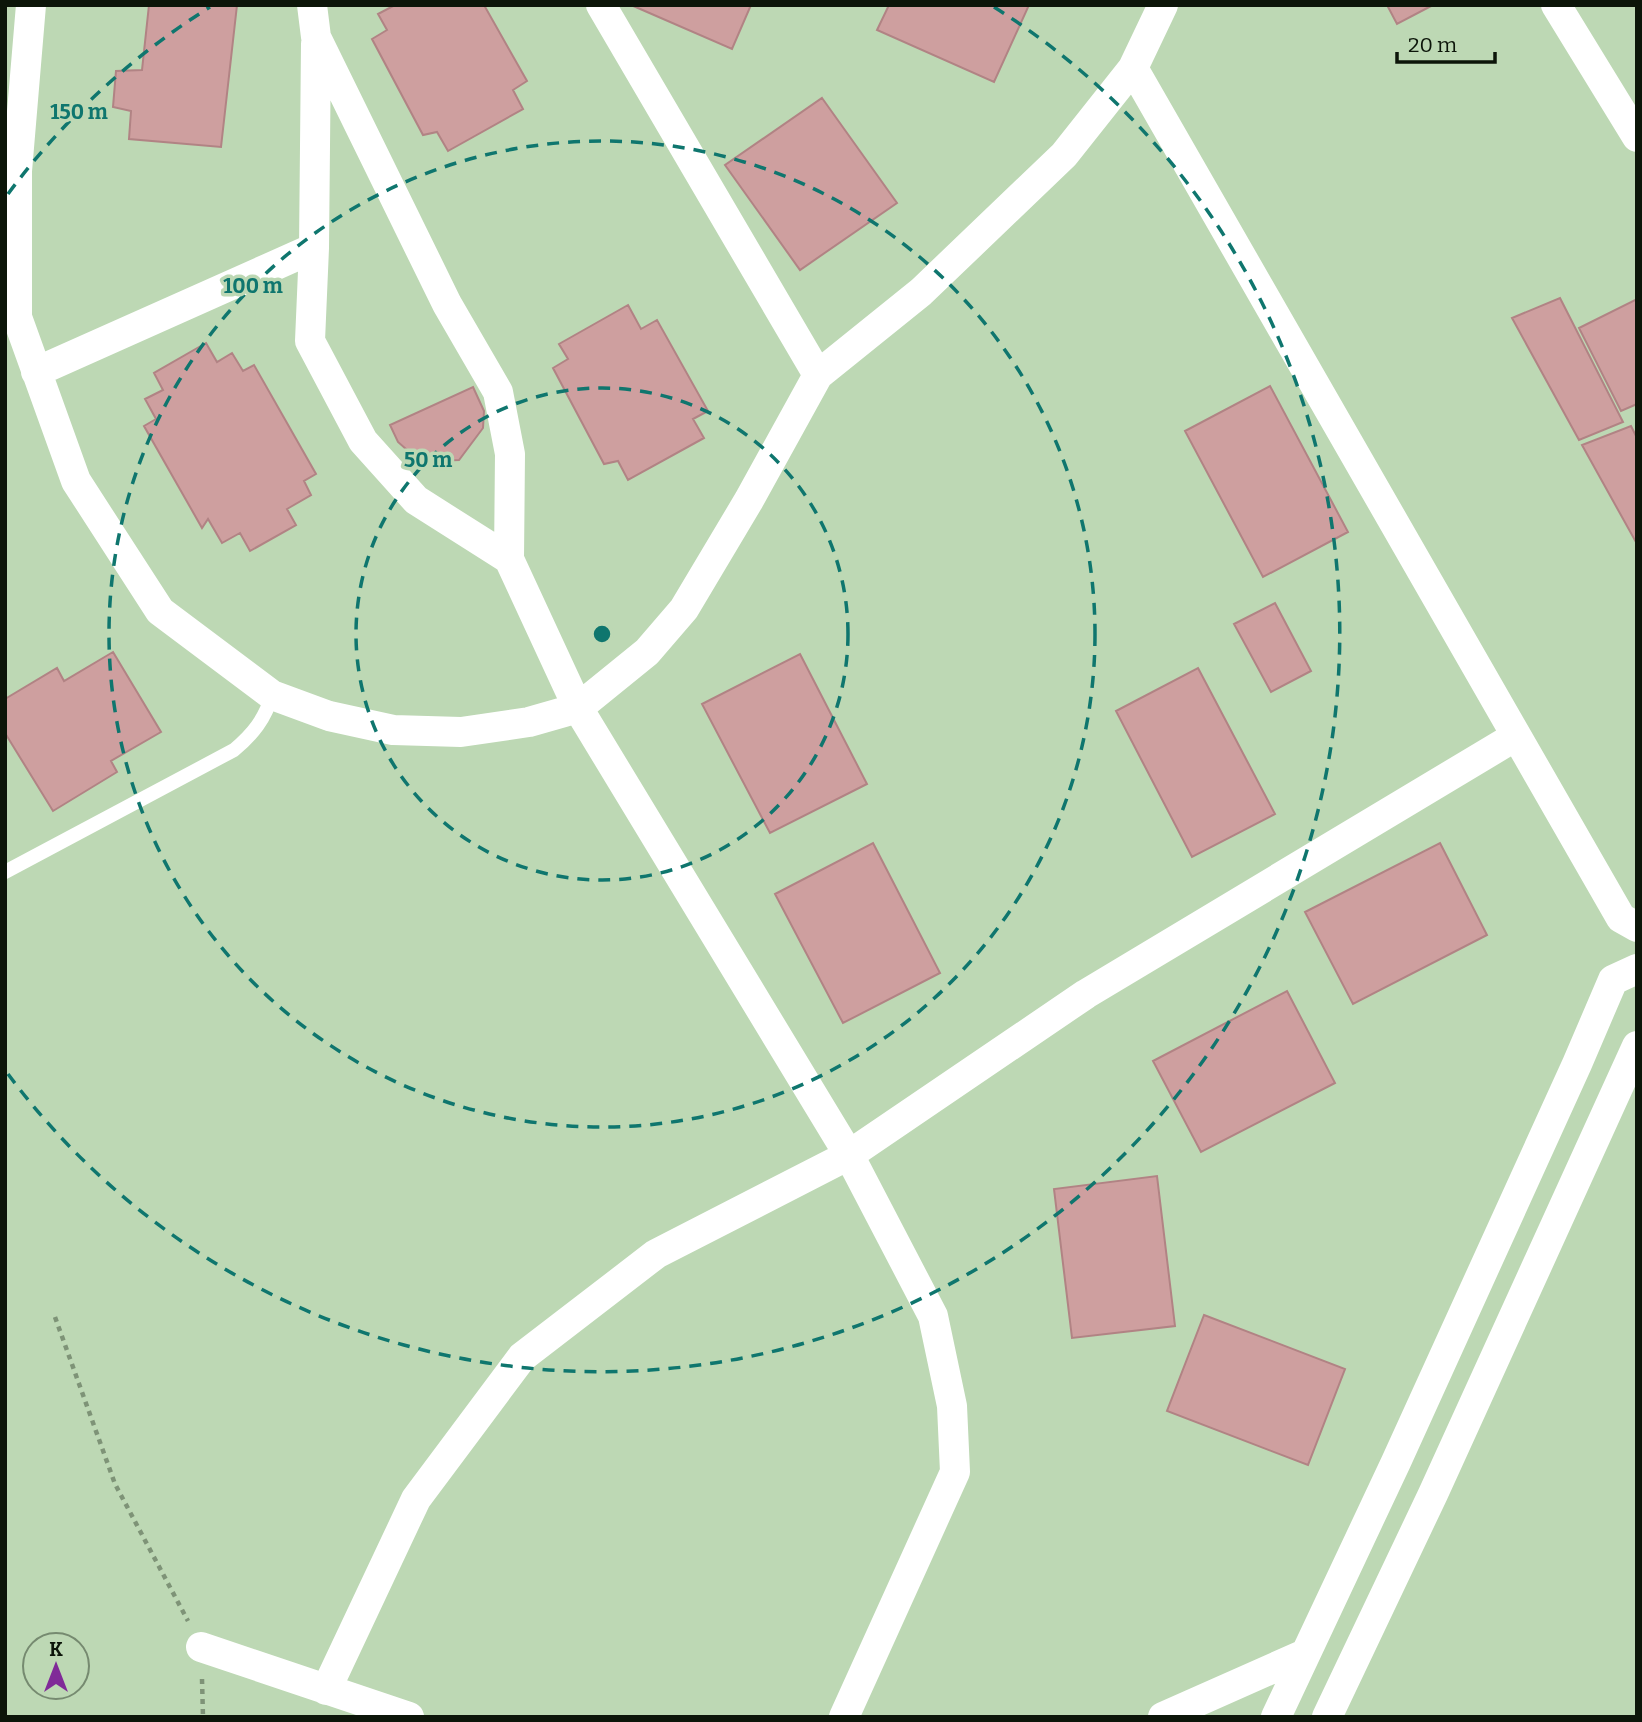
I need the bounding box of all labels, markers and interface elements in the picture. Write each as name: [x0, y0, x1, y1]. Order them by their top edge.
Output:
scale bar: [1397, 21, 1495, 65]
text: 20 m: [1408, 32, 1457, 58]
text: 150 m: [50, 99, 108, 125]
text: 100 m: [223, 273, 283, 299]
text: 50 m: [404, 447, 452, 473]
centre of rings: [590, 622, 614, 646]
north arrow: [21, 1631, 91, 1701]
text: K: [49, 1638, 63, 1661]

